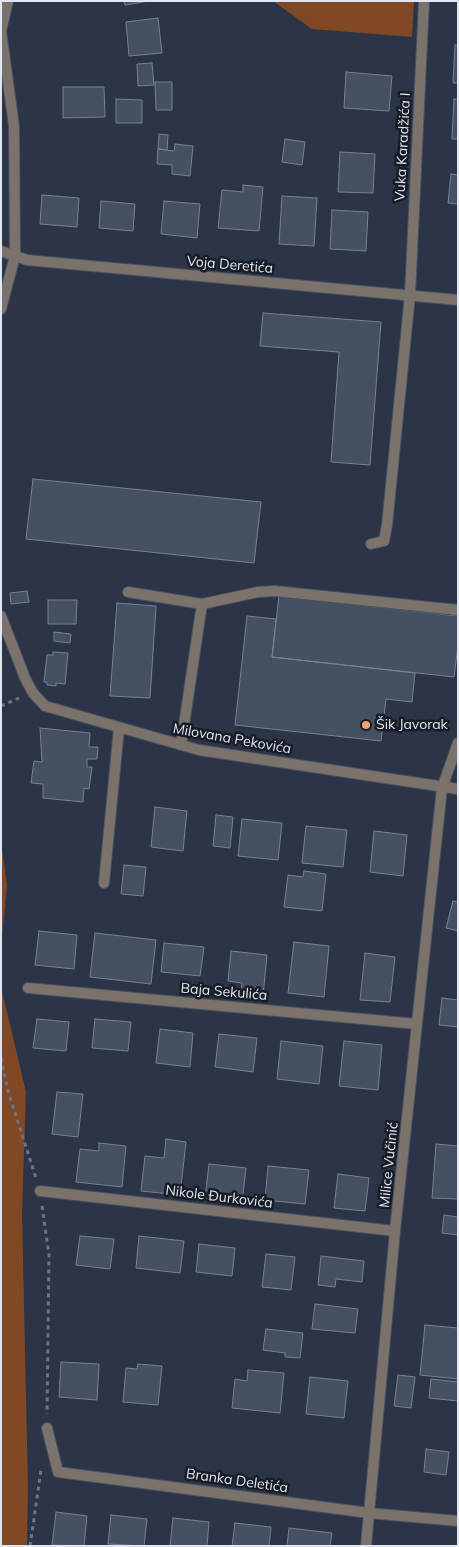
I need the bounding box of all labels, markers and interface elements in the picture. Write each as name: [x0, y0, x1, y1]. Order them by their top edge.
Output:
street label: Vuka Karadžića I: [392, 92, 414, 202]
street label: Voja Deretića: [186, 253, 274, 277]
place label: Šik Javorak: [376, 717, 448, 733]
marker: Šik Javorak: [360, 719, 372, 731]
street label: Milovana Pekovića: [172, 720, 292, 758]
street label: Baja Sekulića: [180, 980, 268, 1004]
street label: Milice Vučinić: [376, 1121, 402, 1209]
street label: Nikole Đurkovića: [164, 1182, 274, 1212]
street label: Branka Deletića: [185, 1466, 289, 1496]

